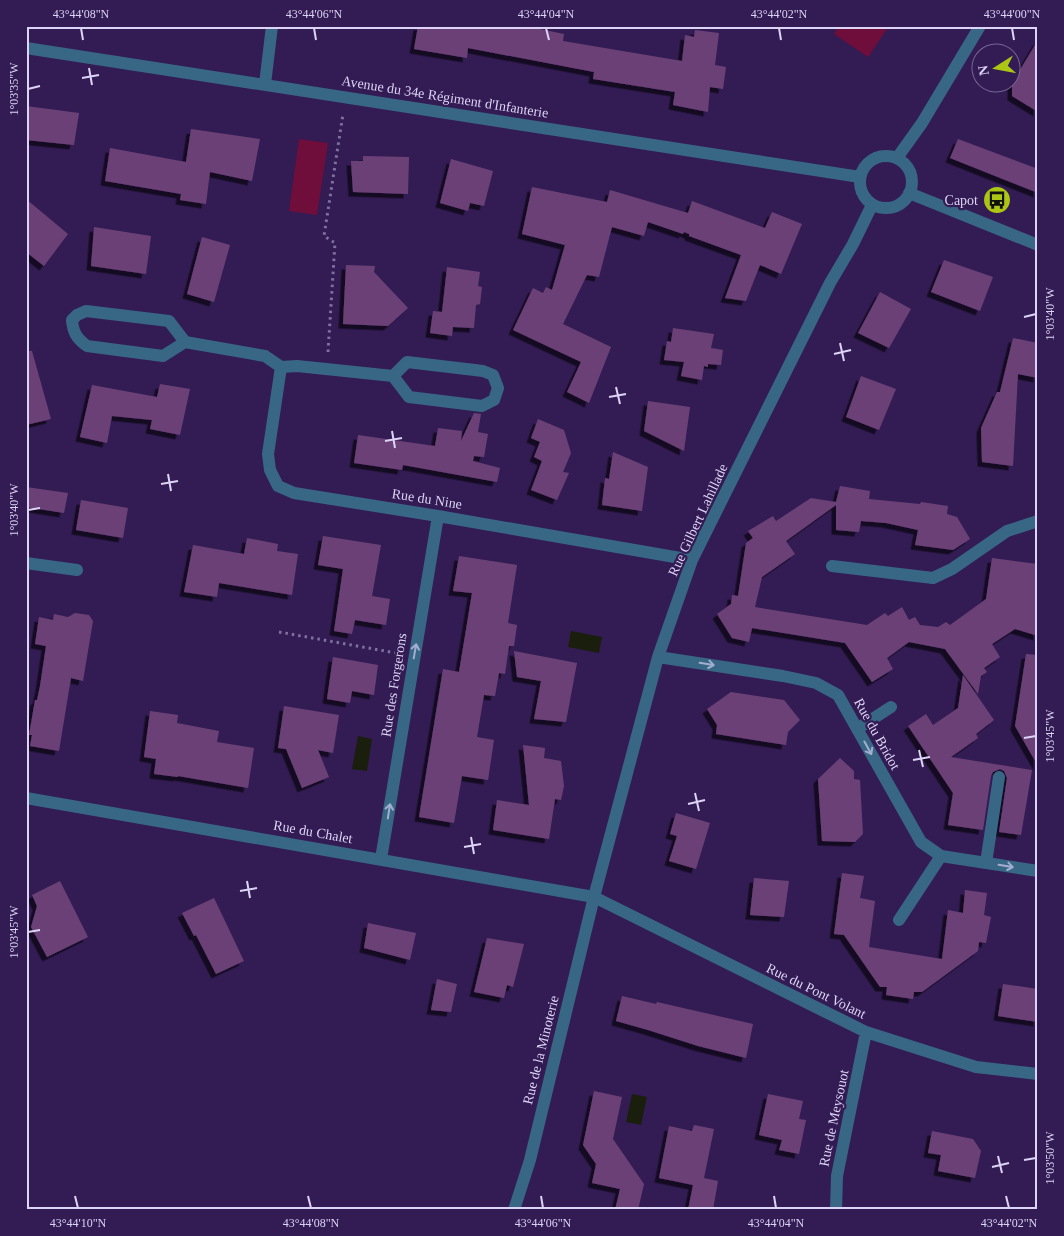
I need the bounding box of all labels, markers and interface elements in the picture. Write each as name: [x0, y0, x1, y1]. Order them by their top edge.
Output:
text: 43°44'08"N: [53, 7, 110, 21]
text: 43°44'06"N: [286, 7, 343, 21]
text: 43°44'04"N: [518, 7, 575, 21]
text: 43°44'02"N: [751, 7, 808, 21]
text: 43°44'00"N: [984, 7, 1041, 21]
north arrow: [972, 42, 1022, 92]
text: 1°03'35"W: [7, 62, 21, 116]
text: N: [975, 64, 992, 77]
street label: Avenue du 34e Régiment d'Infanterie: [341, 73, 549, 121]
bus stop icon: Capot: [982, 185, 1012, 215]
place label: Capot: [945, 193, 978, 208]
text: 1°03'40"W: [1043, 287, 1057, 341]
street label: Rue Gilbert Lahillade: [665, 462, 731, 578]
text: 1°03'40"W: [7, 483, 21, 537]
street label: Rue du Nine: [391, 486, 463, 512]
street label: Rue des Forgerons: [378, 632, 410, 738]
one-way arrow: [410, 643, 420, 659]
one-way arrow: [698, 660, 714, 670]
street label: Rue du Bridot: [851, 696, 903, 772]
text: 1°03'45"W: [1043, 709, 1057, 763]
one-way arrow: [863, 741, 873, 756]
one-way arrow: [384, 804, 394, 820]
street label: Rue du Chalet: [272, 818, 354, 846]
one-way arrow: [997, 862, 1013, 872]
text: 1°03'45"W: [7, 905, 21, 959]
street label: Rue du Pont Volant: [764, 960, 868, 1022]
street label: Rue de la Minoterie: [520, 994, 562, 1106]
street label: Rue de Meysouot: [816, 1068, 852, 1168]
text: 1°03'50"W: [1043, 1131, 1057, 1185]
text: 43°44'10"N: [50, 1216, 107, 1230]
text: 43°44'08"N: [283, 1216, 340, 1230]
text: 43°44'06"N: [515, 1216, 572, 1230]
text: 43°44'04"N: [748, 1216, 805, 1230]
text: 43°44'02"N: [981, 1216, 1038, 1230]

